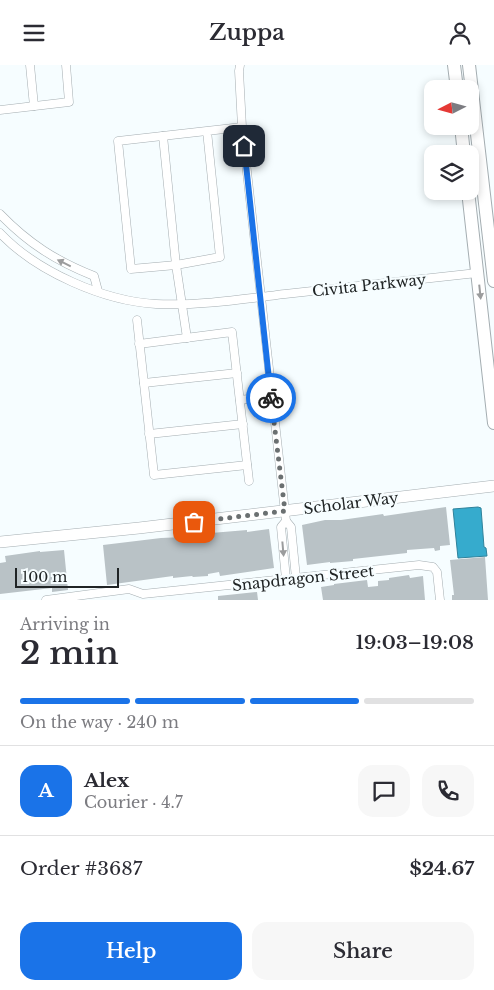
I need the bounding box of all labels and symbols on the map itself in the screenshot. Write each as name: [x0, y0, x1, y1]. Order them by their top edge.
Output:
north arrow: [424, 80, 479, 135]
pin: [223, 125, 265, 167]
one-way arrow: [57, 259, 71, 267]
street label: Civita Parkway: [311, 270, 427, 300]
one-way arrow: [476, 284, 484, 300]
courier: [246, 373, 296, 423]
street label: Scholar Way: [302, 488, 400, 518]
pin: [173, 501, 215, 543]
one-way arrow: [279, 542, 287, 558]
street label: Snapdragon Street: [231, 561, 375, 595]
scale bar: [15, 565, 119, 588]

